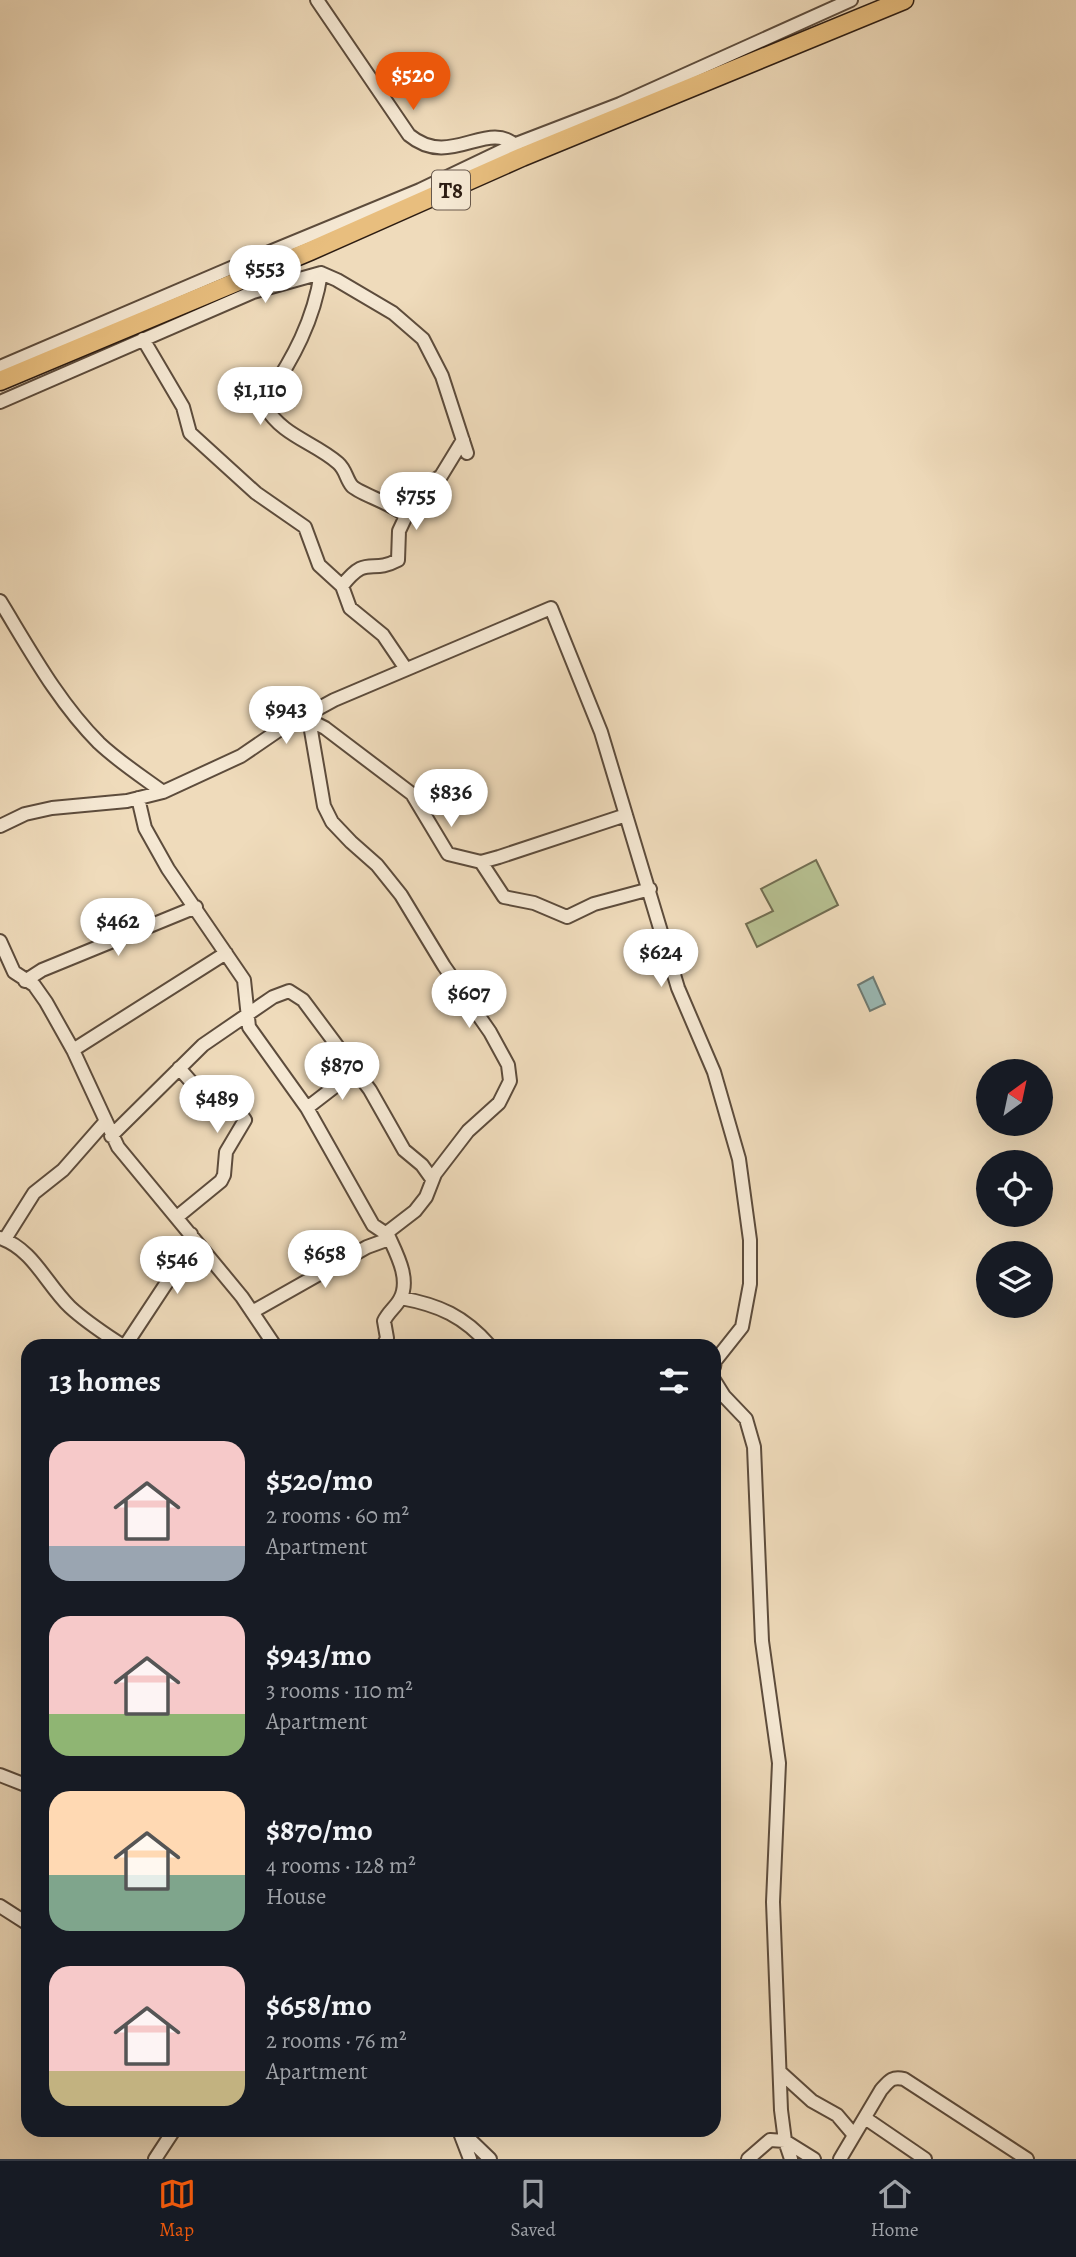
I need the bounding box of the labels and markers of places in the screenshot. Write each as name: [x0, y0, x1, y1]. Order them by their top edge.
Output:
pin: $520: [372, 52, 454, 112]
pin: $553: [224, 246, 306, 305]
pin: $1,110: [203, 368, 317, 427]
pin: $755: [375, 472, 457, 532]
pin: $943: [245, 686, 327, 746]
pin: $836: [410, 770, 492, 829]
pin: $462: [77, 898, 159, 958]
pin: $624: [620, 930, 702, 989]
pin: $607: [428, 970, 510, 1030]
pin: $870: [301, 1042, 383, 1102]
pin: $489: [176, 1076, 258, 1135]
pin: $658: [284, 1230, 366, 1290]
pin: $546: [136, 1236, 218, 1296]

